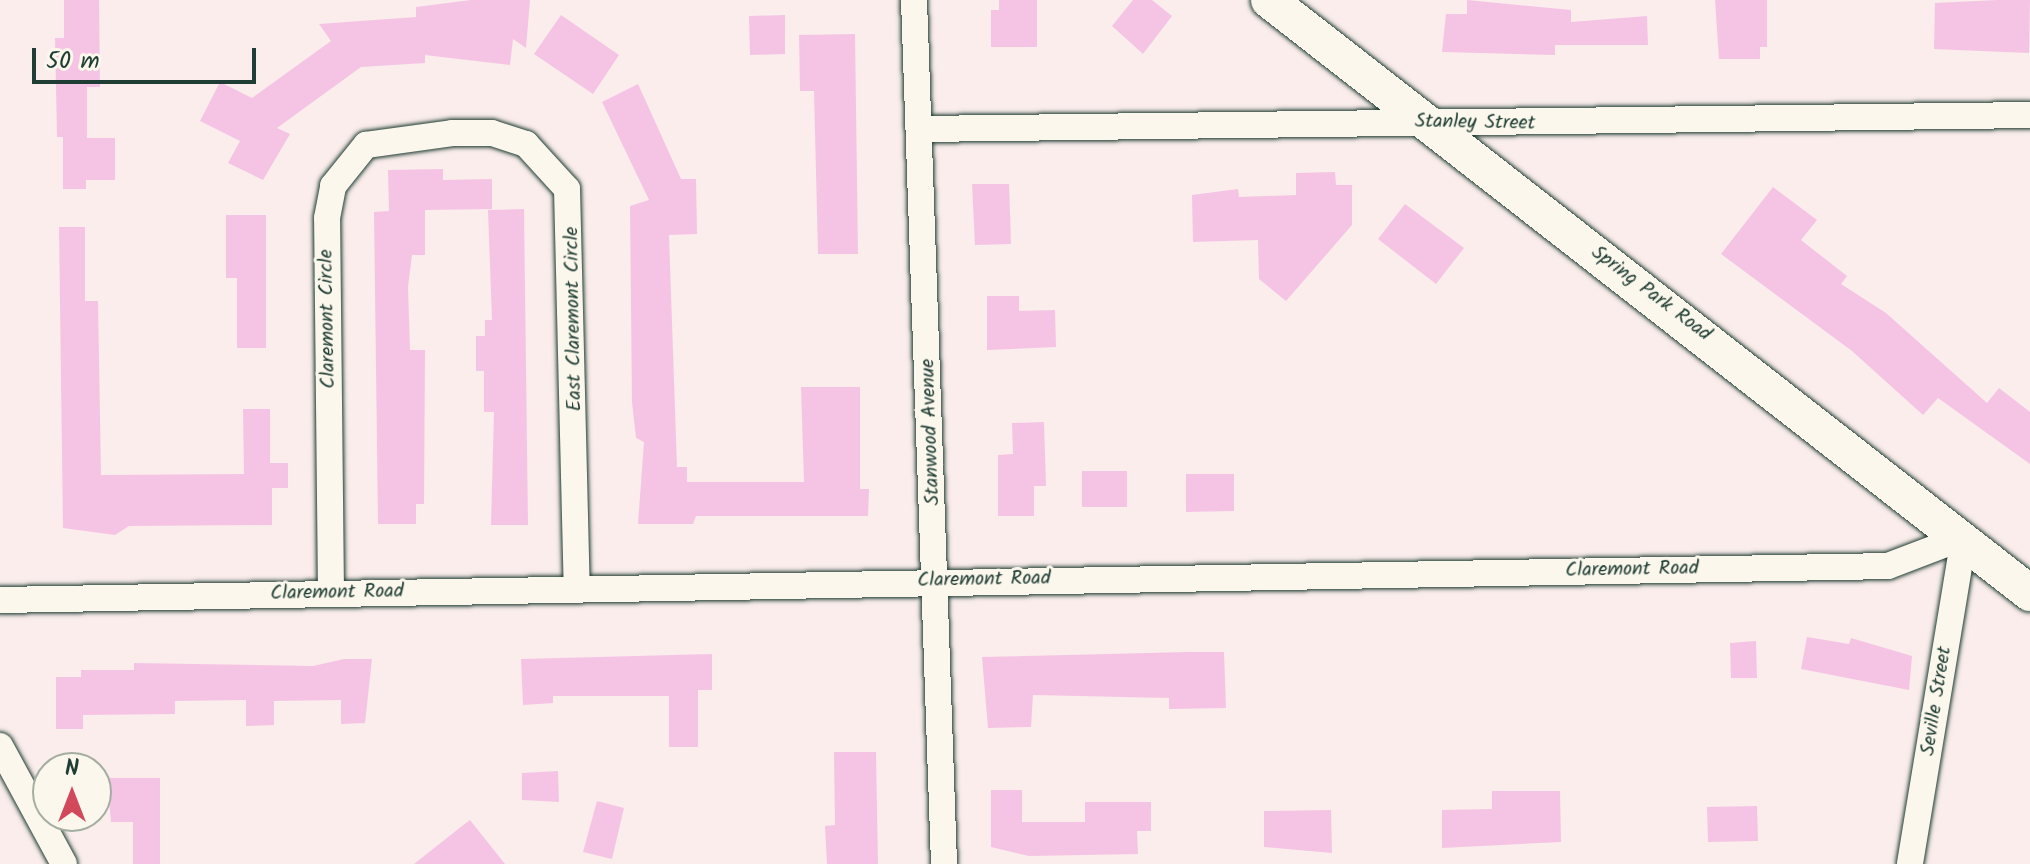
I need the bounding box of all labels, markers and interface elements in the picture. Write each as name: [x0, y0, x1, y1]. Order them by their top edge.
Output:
scale bar: [36, 32, 260, 82]
text: 50 m: [46, 42, 100, 81]
street label: Stanley Street: [1415, 110, 1535, 136]
street label: East Claremont Circle: [560, 226, 588, 412]
street label: Spring Park Road: [1586, 241, 1716, 347]
street label: Claremont Circle: [315, 249, 341, 389]
street label: Stanwood Avenue: [916, 358, 946, 506]
street label: Claremont Road: [1565, 557, 1699, 583]
street label: Claremont Road: [917, 567, 1051, 593]
street label: Claremont Road: [270, 580, 404, 606]
street label: Seville Street: [1917, 645, 1957, 757]
north arrow: [32, 752, 112, 832]
text: N: [65, 752, 79, 787]

